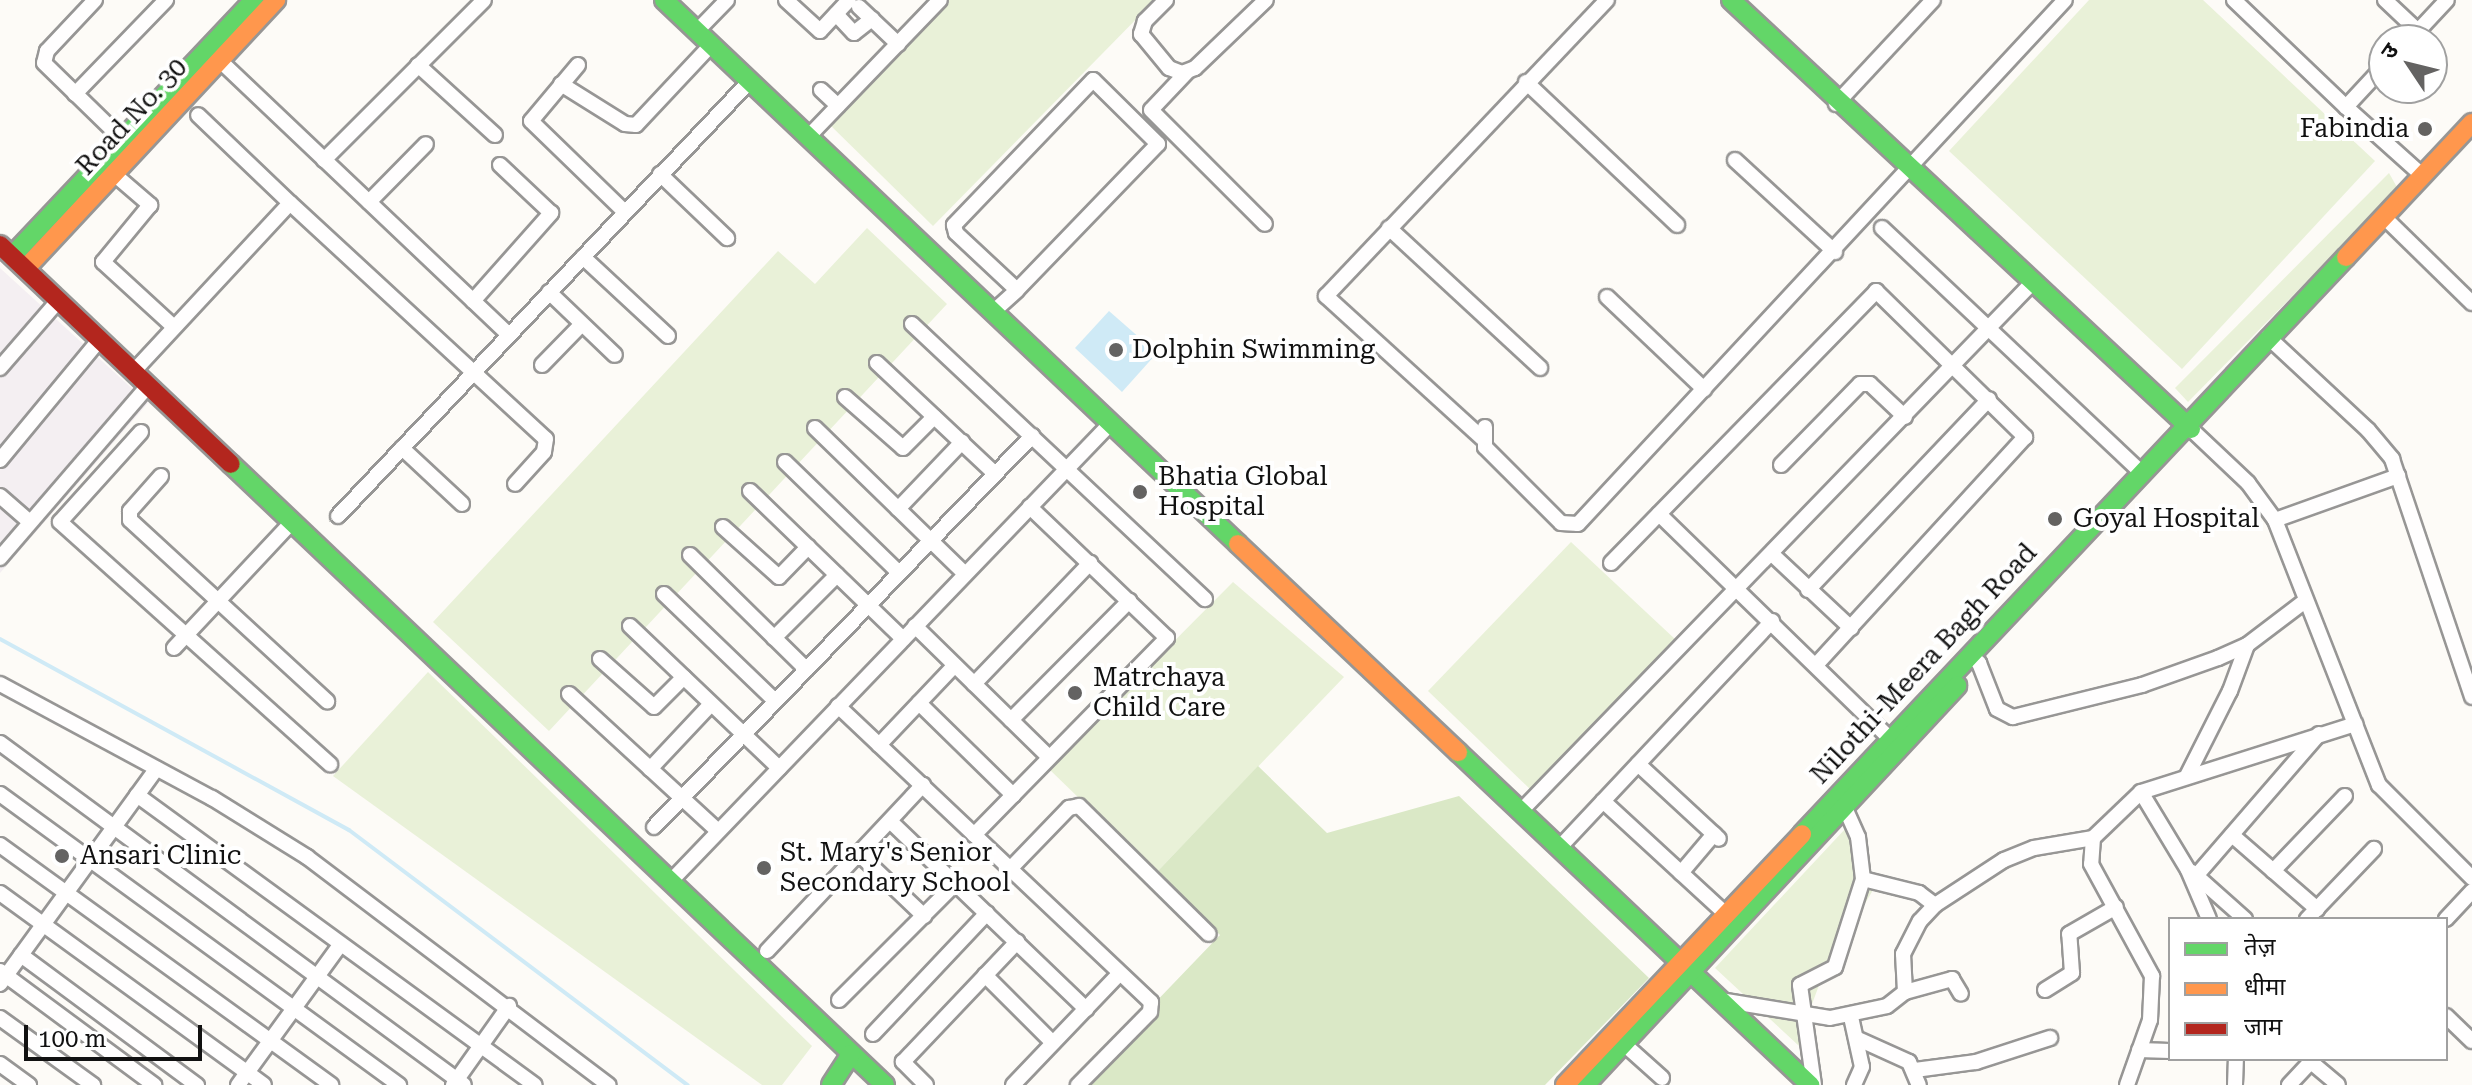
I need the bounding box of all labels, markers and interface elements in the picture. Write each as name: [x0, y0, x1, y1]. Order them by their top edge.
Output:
north arrow: [2368, 24, 2448, 104]
text: उ: [2376, 39, 2404, 64]
street label: Road No. 30: [70, 52, 194, 182]
place label: Fabindia: [2300, 113, 2409, 145]
marker: Fabindia: [2416, 120, 2434, 138]
place label: Dolphin Swimming: [1132, 334, 1375, 366]
marker: Dolphin Swimming: [1107, 341, 1125, 359]
place label: Bhatia Global Hospital: [1158, 461, 1327, 522]
marker: Bhatia Global Hospital: [1129, 481, 1151, 503]
place label: Goyal Hospital: [2073, 503, 2259, 535]
marker: Goyal Hospital: [2044, 508, 2066, 530]
street label: Nilothi-Meera Bagh Road: [1804, 537, 2044, 791]
place label: Matrchaya Child Care: [1093, 662, 1225, 724]
marker: Matrchaya Child Care: [1064, 682, 1086, 704]
place label: St. Mary's Senior Secondary School: [780, 837, 1010, 898]
place label: Ansari Clinic: [80, 840, 241, 872]
marker: Ansari Clinic: [51, 845, 73, 867]
marker: St. Mary's Senior Secondary School: [755, 859, 773, 877]
legend: [2168, 917, 2448, 1061]
text: तेज़: [2244, 933, 2276, 961]
text: धीमा: [2244, 973, 2286, 1001]
scale bar: [28, 1009, 206, 1059]
text: जाम: [2244, 1013, 2282, 1041]
text: 100 m: [38, 1025, 106, 1053]

